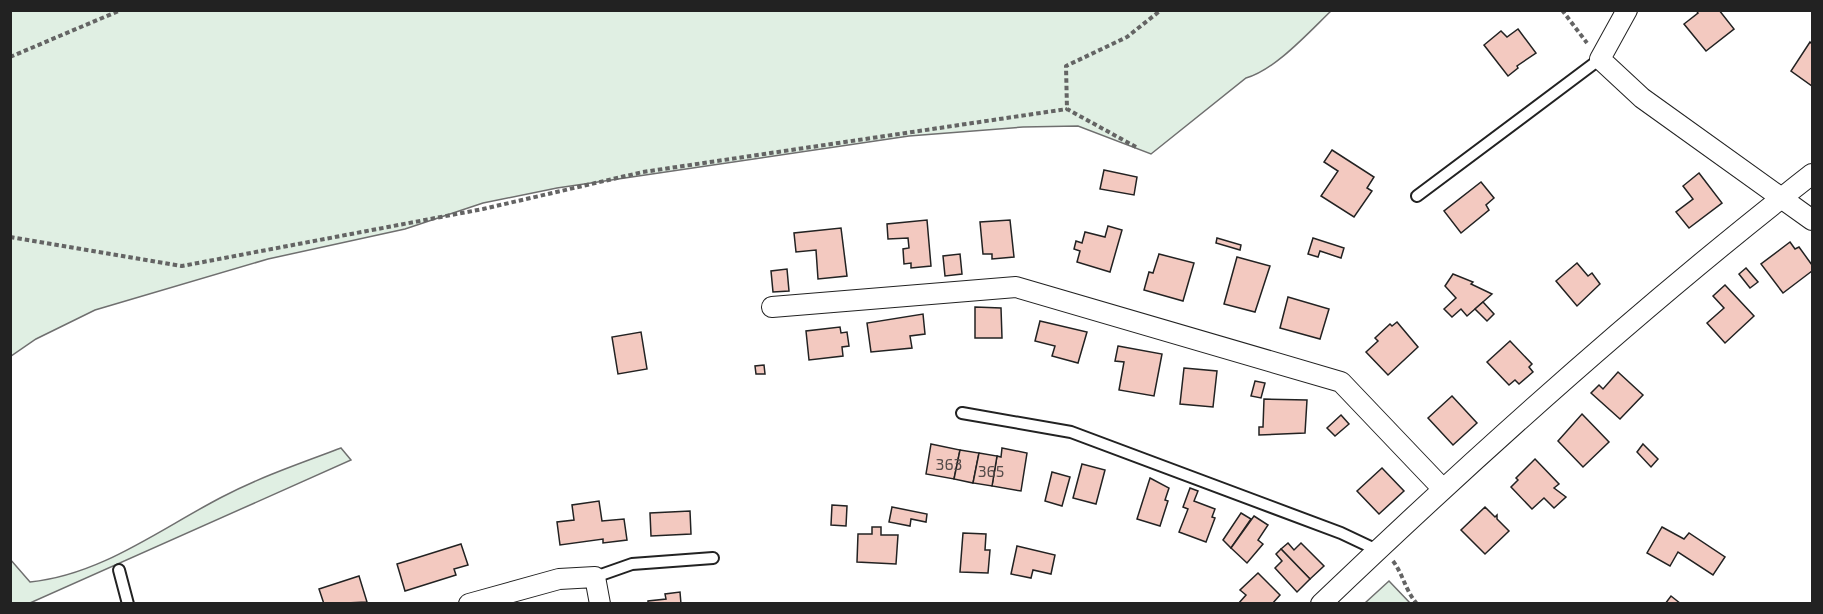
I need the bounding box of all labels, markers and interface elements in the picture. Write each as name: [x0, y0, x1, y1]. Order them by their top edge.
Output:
house number: 363: [936, 454, 962, 473]
house number: 365: [978, 461, 1004, 480]

